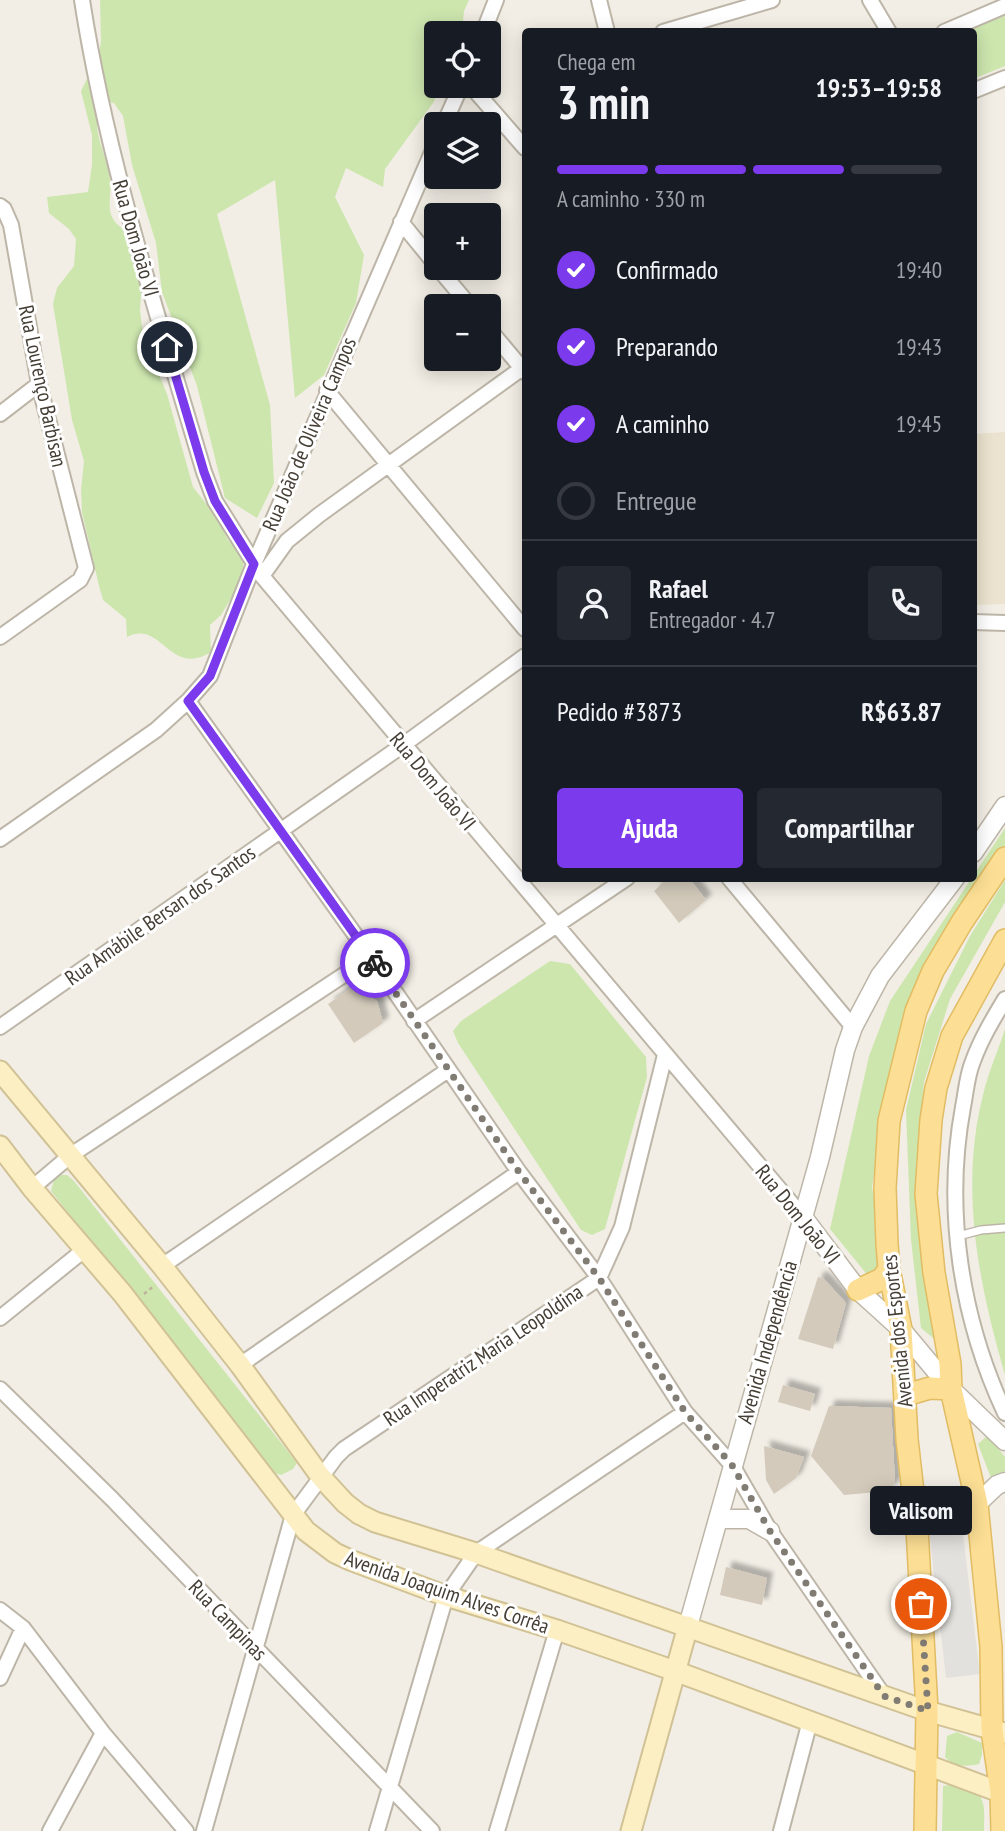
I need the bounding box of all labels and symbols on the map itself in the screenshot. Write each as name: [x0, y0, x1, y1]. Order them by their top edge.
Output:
street label: Rua Dom João VI: [106, 176, 166, 300]
street label: Rua Lourenço Barbisan: [13, 303, 73, 469]
pin: [137, 317, 197, 377]
street label: Rua João de Oliveira Campos: [256, 333, 362, 535]
street label: Rua Dom João VI: [384, 726, 482, 836]
street label: Rua Amábile Bersan dos Santos: [59, 839, 261, 991]
courier: [340, 928, 410, 998]
street label: Rua Dom João VI: [750, 1159, 846, 1269]
street label: Avenida dos Esportes: [876, 1253, 918, 1409]
street label: Avenida Independência: [731, 1257, 803, 1427]
street label: Rua Imperatriz Maria Leopoldina: [378, 1278, 588, 1432]
callout: Valisom: [870, 1485, 972, 1534]
street label: Avenida Joaquim Alves Corrêa: [341, 1544, 553, 1640]
street label: Rua Campinas: [183, 1574, 273, 1666]
pin: [891, 1574, 951, 1634]

